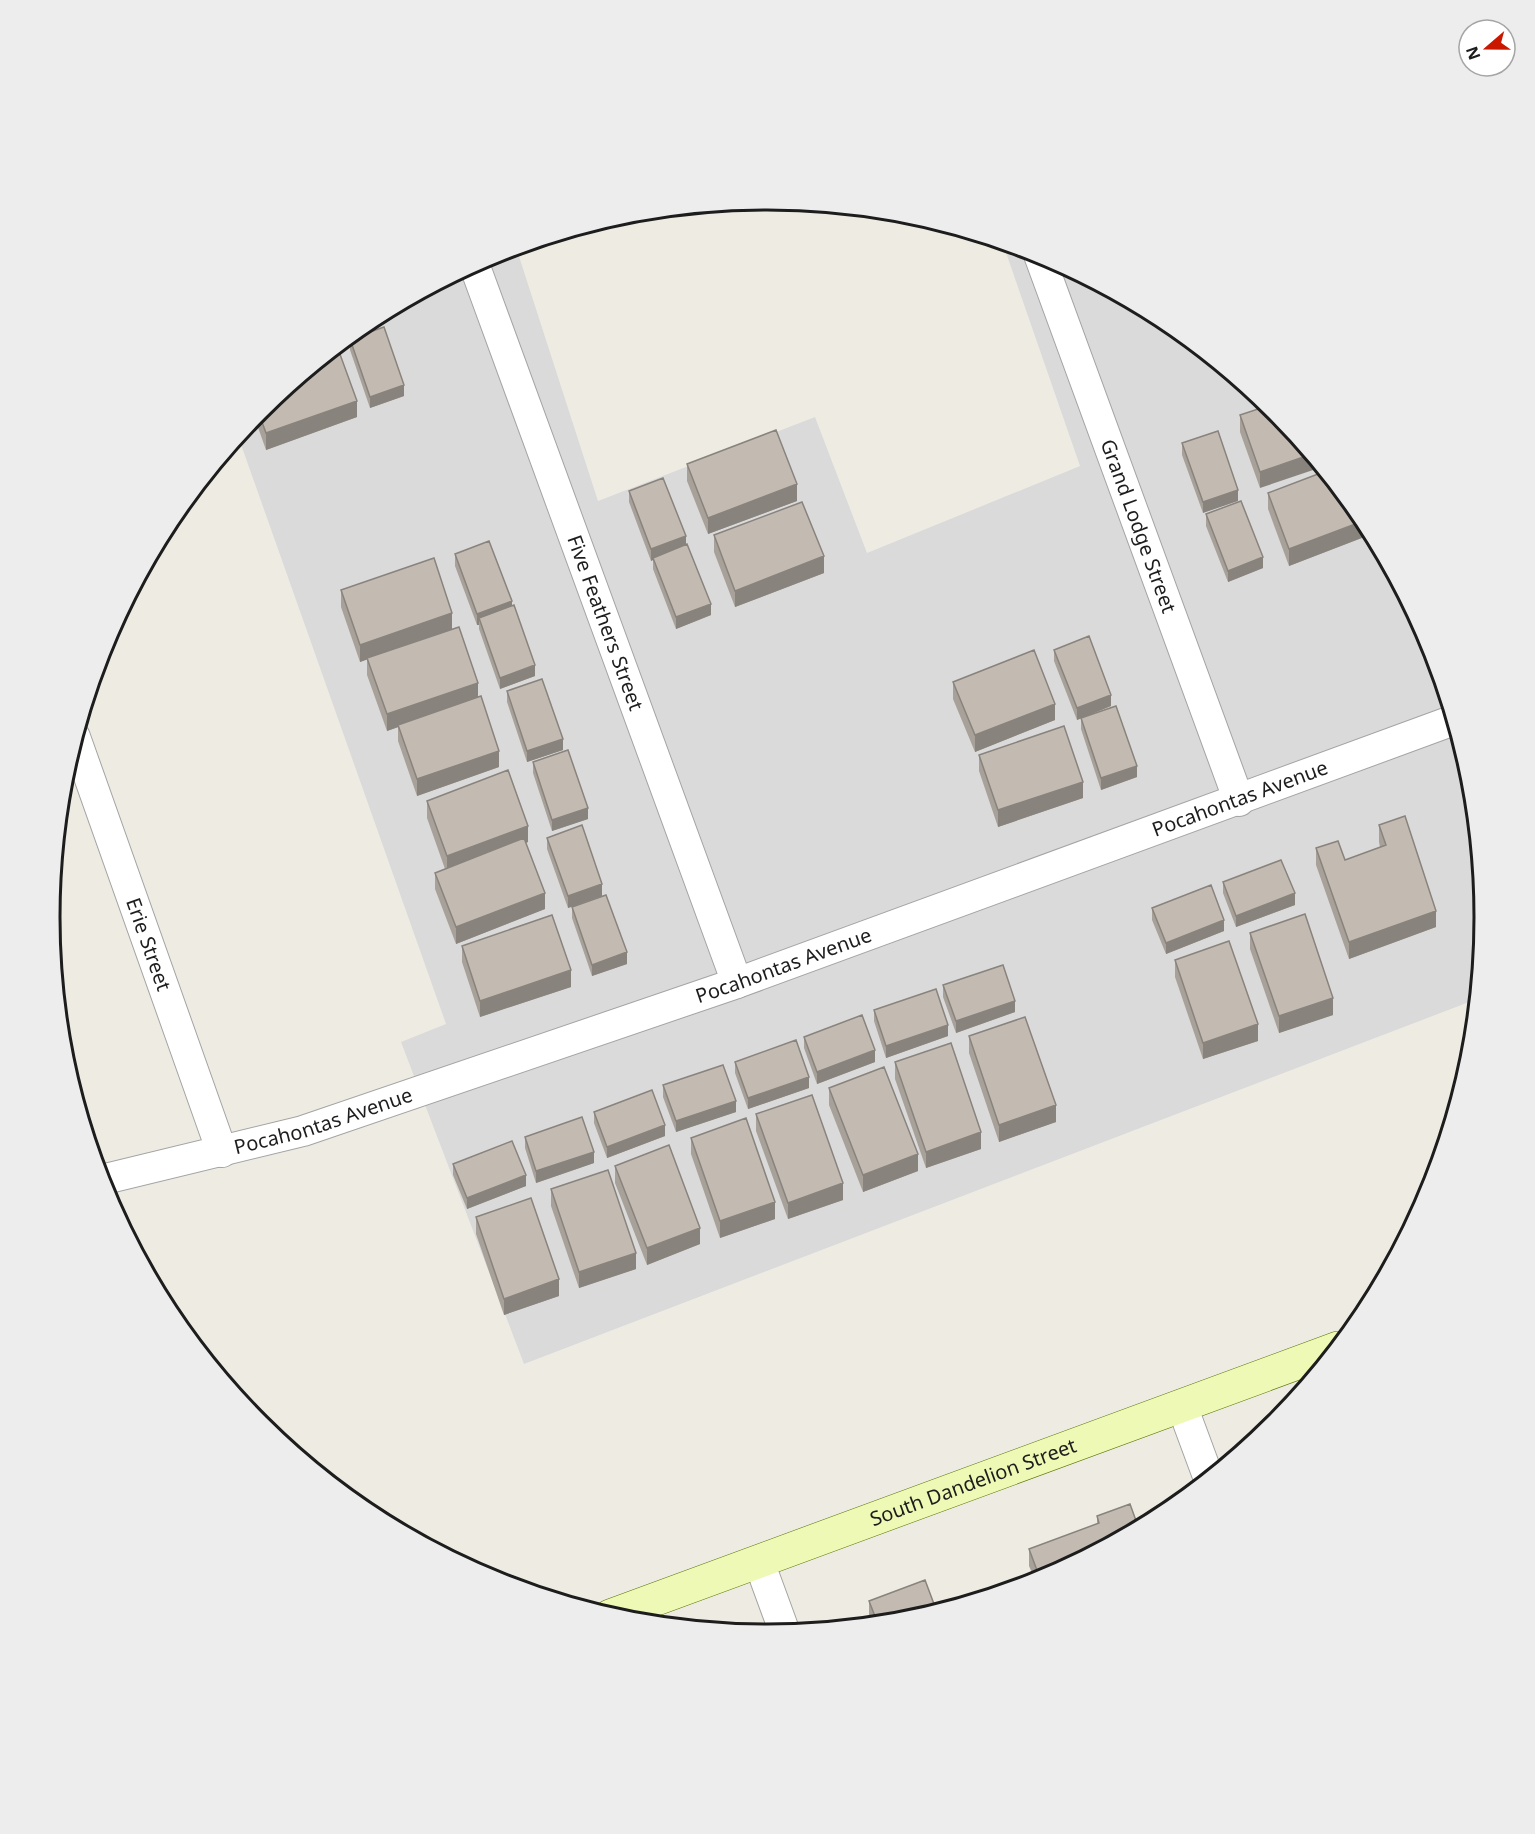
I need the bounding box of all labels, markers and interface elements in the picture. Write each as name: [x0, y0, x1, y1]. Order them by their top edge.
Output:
north arrow: [1457, 18, 1517, 78]
text: N: [1460, 43, 1485, 63]
street label: Grand Lodge Street: [1095, 435, 1183, 617]
street label: Five Feathers Street: [561, 531, 650, 714]
street label: Pocahontas Avenue: [1148, 753, 1331, 843]
street label: Erie Street: [120, 894, 178, 994]
street label: Pocahontas Avenue: [692, 921, 875, 1009]
street label: Pocahontas Avenue: [231, 1081, 416, 1160]
street label: South Dandelion Street: [866, 1432, 1080, 1532]

